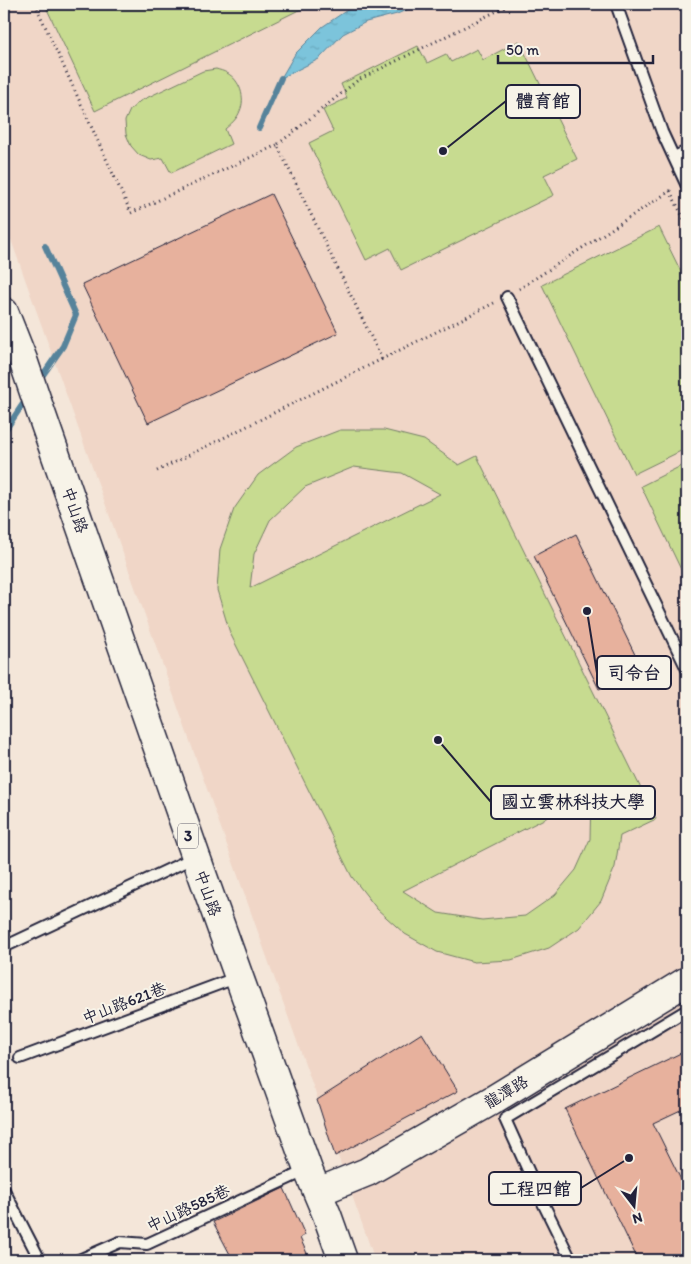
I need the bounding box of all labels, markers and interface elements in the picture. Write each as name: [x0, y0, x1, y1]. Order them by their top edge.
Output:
scale bar: [498, 32, 654, 64]
text: 50 m: [506, 41, 539, 59]
callout: 體育館: [506, 85, 580, 118]
text: 體育館: [516, 90, 570, 112]
street label: 中山路: [58, 484, 92, 536]
callout: 司令台: [597, 656, 671, 689]
text: 司令台: [607, 662, 661, 684]
callout: 國立雲林科技大學: [491, 786, 655, 819]
text: 國立雲林科技大學: [501, 791, 645, 813]
road number: 3: [178, 824, 198, 848]
street label: 中山路: [191, 867, 225, 919]
street label: 中山路621巷: [79, 978, 169, 1028]
street label: 龍潭路: [481, 1071, 531, 1113]
callout: 工程四館: [489, 1172, 581, 1205]
text: 工程四館: [499, 1178, 571, 1200]
street label: 中山路585巷: [143, 1180, 233, 1236]
north arrow: [608, 1182, 658, 1232]
text: N: [631, 1209, 644, 1227]

